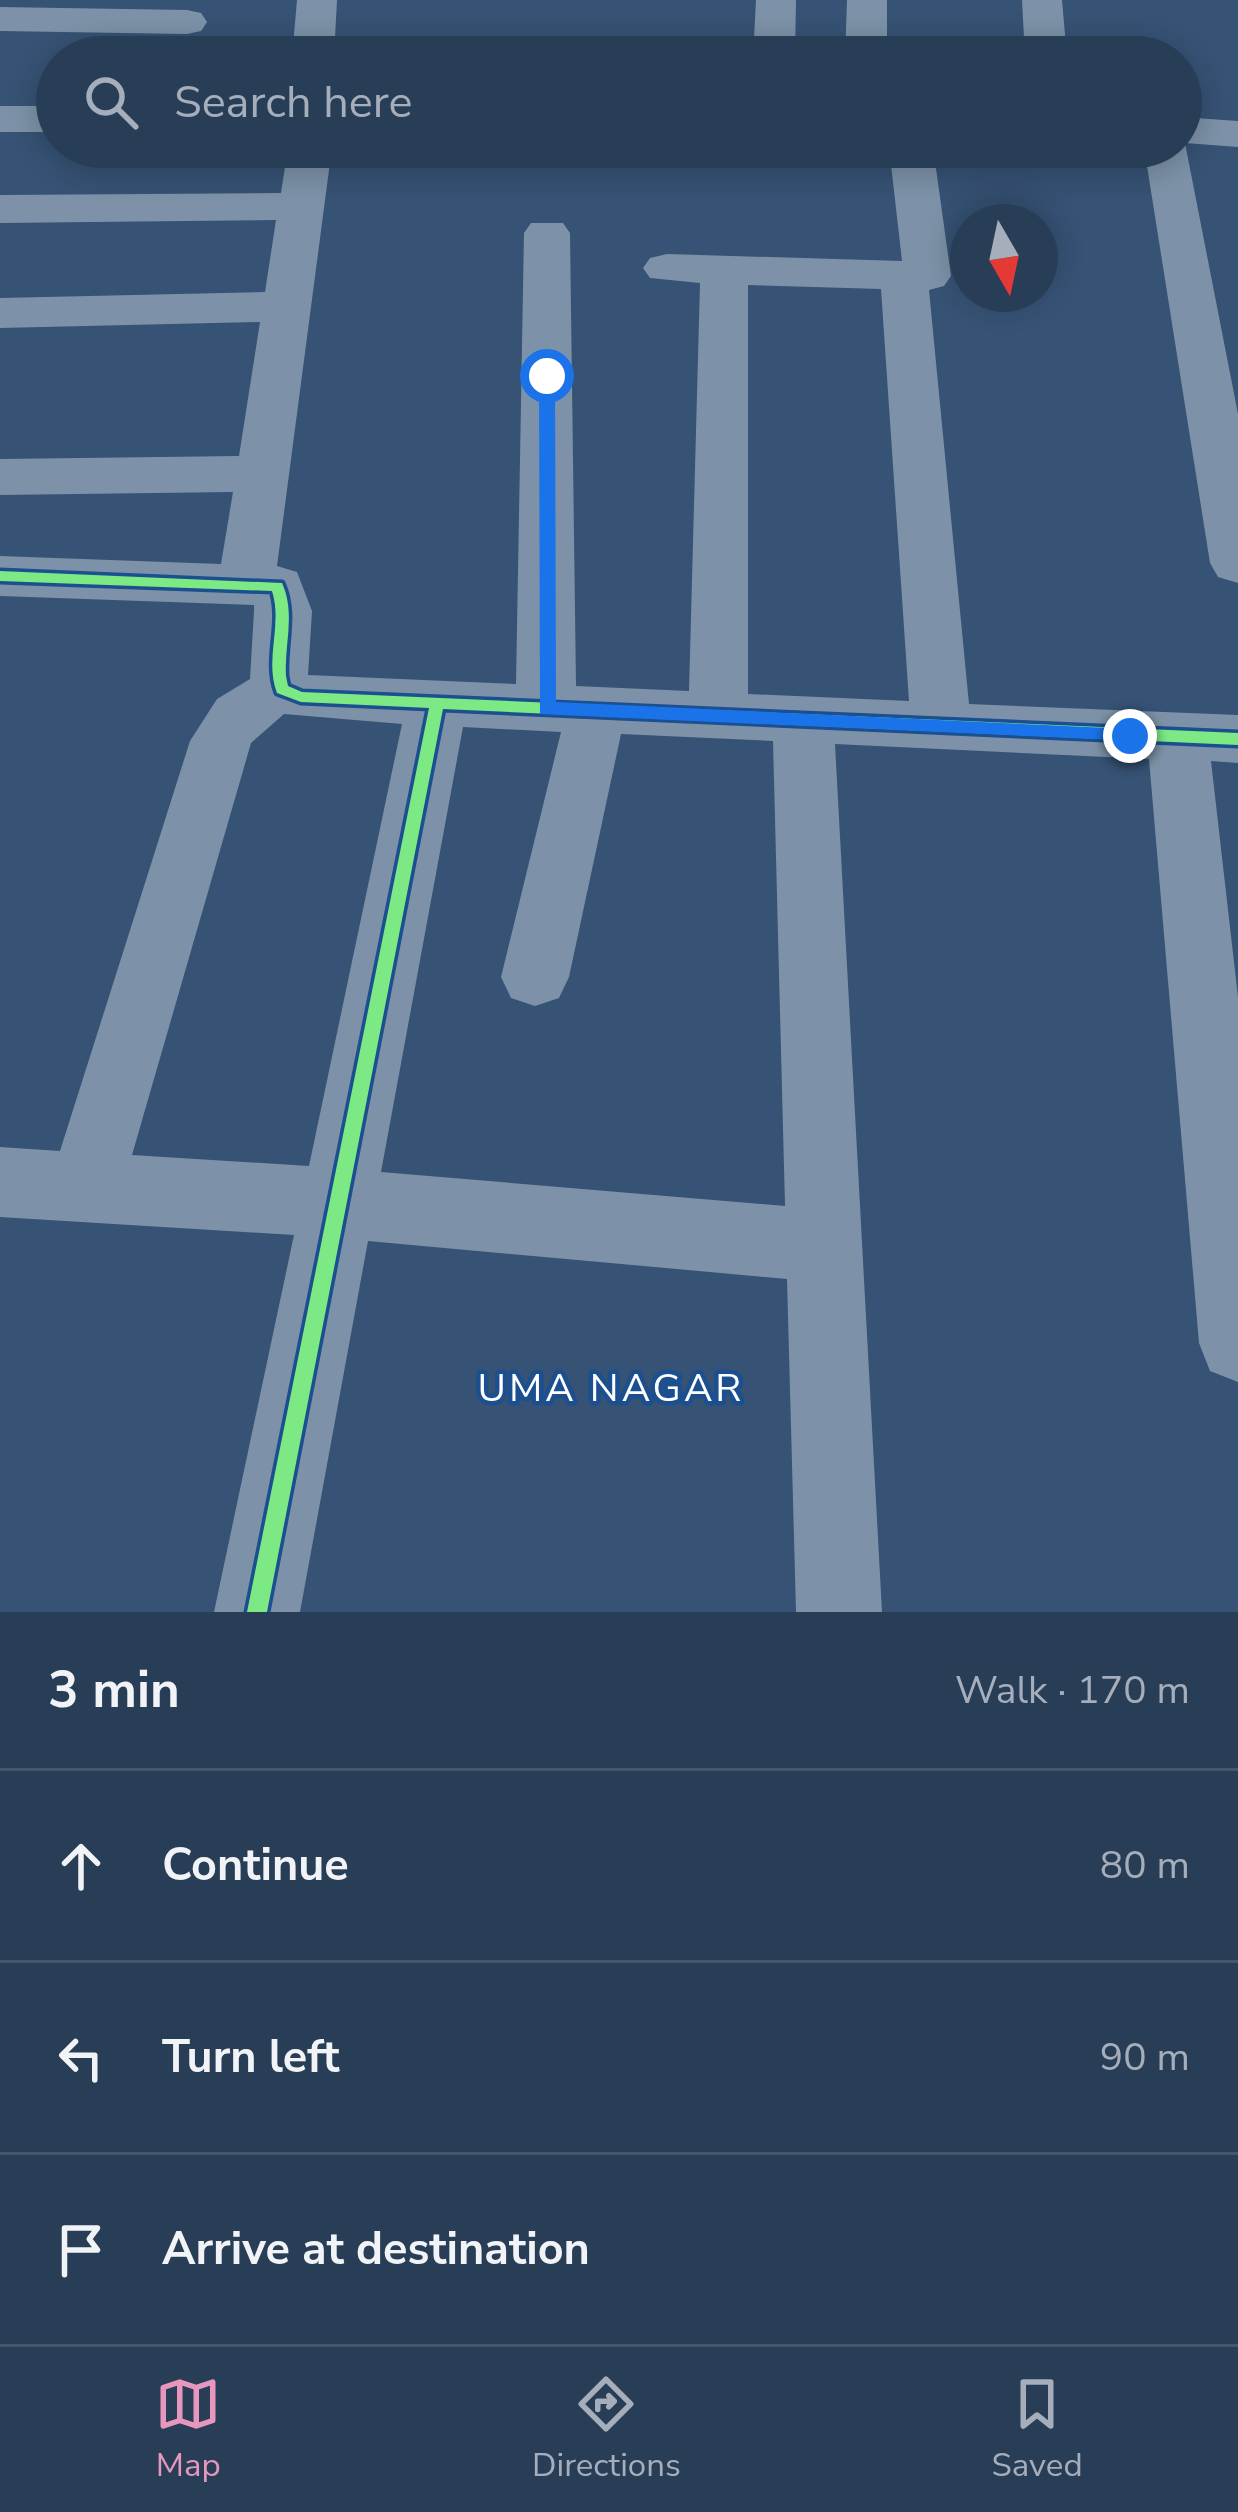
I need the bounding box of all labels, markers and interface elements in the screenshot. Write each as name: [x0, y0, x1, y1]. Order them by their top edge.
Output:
search box: [36, 36, 1202, 168]
icon: search: [78, 69, 144, 135]
text: Search here: [174, 72, 413, 133]
north arrow: [950, 204, 1058, 312]
route start: [520, 349, 574, 403]
route end: [1103, 709, 1157, 763]
district label: UMA NAGAR: [478, 1362, 744, 1415]
text: 3 min: [48, 1655, 180, 1725]
text: Walk · 170 m: [955, 1664, 1190, 1717]
icon: ahead: [48, 1833, 114, 1899]
text: Continue: [162, 1835, 349, 1896]
text: 80 m: [1100, 1839, 1190, 1892]
icon: left: [48, 2025, 114, 2091]
text: Turn left: [162, 2027, 340, 2088]
text: 90 m: [1100, 2031, 1190, 2084]
icon: arrive: [48, 2217, 114, 2283]
text: Arrive at destination: [162, 2219, 590, 2280]
tab: Map: [155, 2371, 221, 2488]
tab: Directions: [532, 2371, 681, 2488]
tab: Saved: [991, 2371, 1083, 2488]

